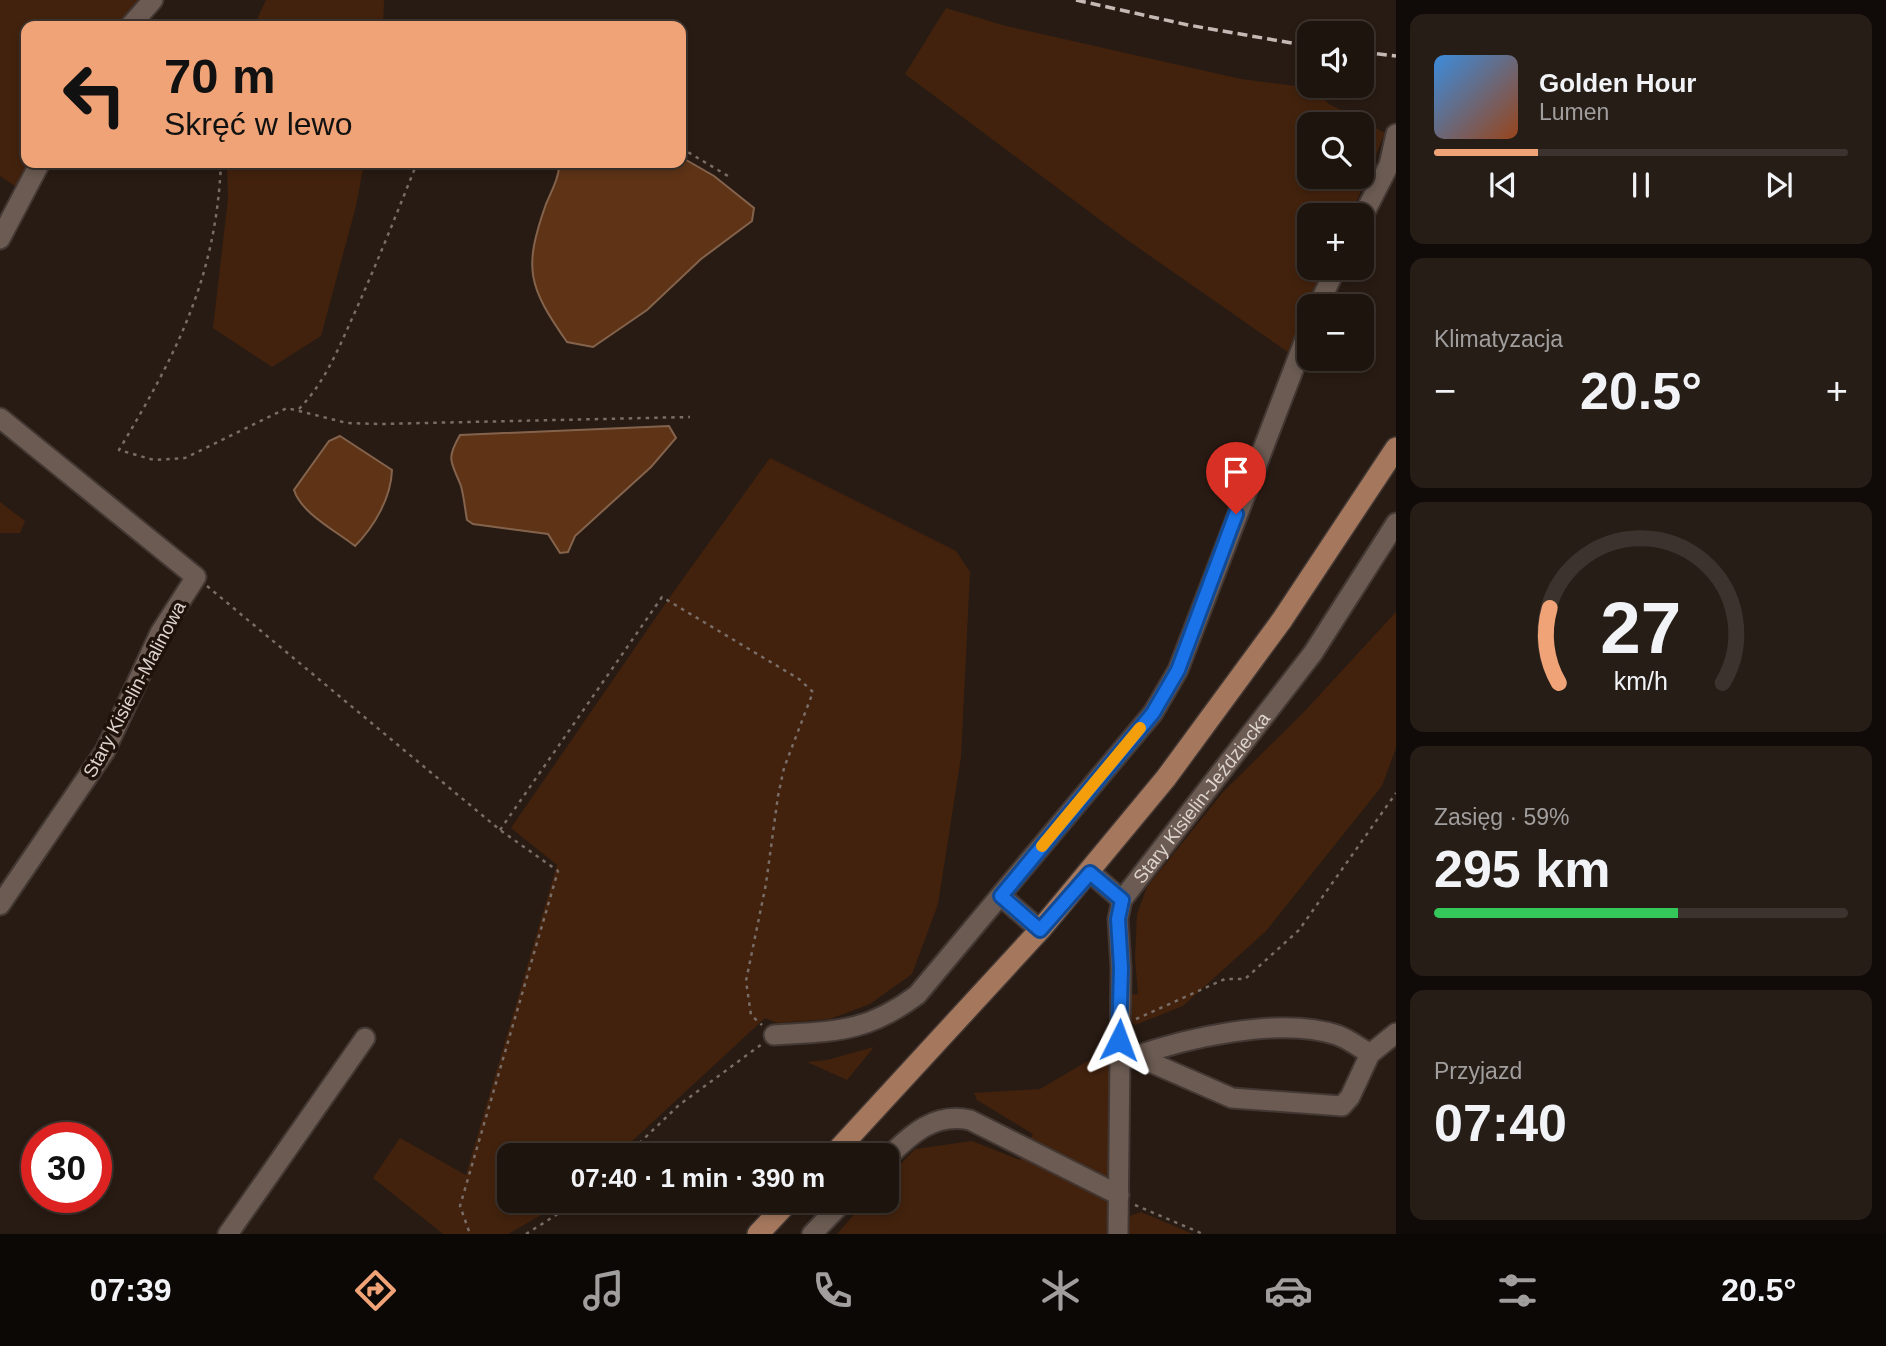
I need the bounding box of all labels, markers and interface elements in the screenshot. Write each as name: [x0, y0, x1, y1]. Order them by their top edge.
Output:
map controls: [1297, 21, 1374, 371]
button: sound: [1297, 21, 1374, 98]
icon: left: [49, 49, 140, 140]
text: 70 m: [164, 49, 276, 103]
text: Golden Hour: [1539, 68, 1696, 98]
text: Lumen: [1539, 99, 1609, 125]
text: Skręć w lewo: [164, 106, 353, 142]
button: search: [1297, 112, 1374, 189]
icon: previous: [1484, 166, 1522, 204]
icon: pause: [1622, 166, 1660, 204]
icon: next: [1760, 166, 1798, 204]
button: +: [1297, 203, 1374, 280]
button: −: [1297, 294, 1374, 371]
text: Klimatyzacja: [1434, 326, 1563, 352]
text: 20.5°: [1580, 362, 1702, 420]
text: −: [1434, 370, 1456, 412]
text: +: [1826, 370, 1848, 412]
pin: [1206, 442, 1266, 514]
icon: arrive: [1217, 453, 1255, 491]
text: 27: [1601, 587, 1681, 668]
street label: Stary Kisielin-Malinowa: [79, 597, 190, 781]
text: km/h: [1614, 667, 1668, 695]
street label: Stary Kisielin-Jeździecka: [1129, 708, 1274, 887]
text: Zasięg · 59%: [1434, 804, 1570, 830]
text: 295 km: [1434, 840, 1610, 898]
position arrow: [1082, 1003, 1156, 1077]
text: Przyjazd: [1434, 1058, 1522, 1084]
text: 07:40: [1434, 1094, 1567, 1152]
speed limit sign: 30: [21, 1122, 112, 1213]
text: 07:40 · 1 min · 390 m: [571, 1163, 825, 1193]
icon: directions: [351, 1266, 400, 1315]
icon: music: [579, 1266, 628, 1315]
icon: phone: [808, 1266, 857, 1315]
icon: climate: [1036, 1266, 1085, 1315]
icon: car: [1264, 1266, 1313, 1315]
icon: filters: [1493, 1266, 1542, 1315]
text: 07:39: [90, 1272, 172, 1308]
text: 20.5°: [1721, 1272, 1796, 1308]

